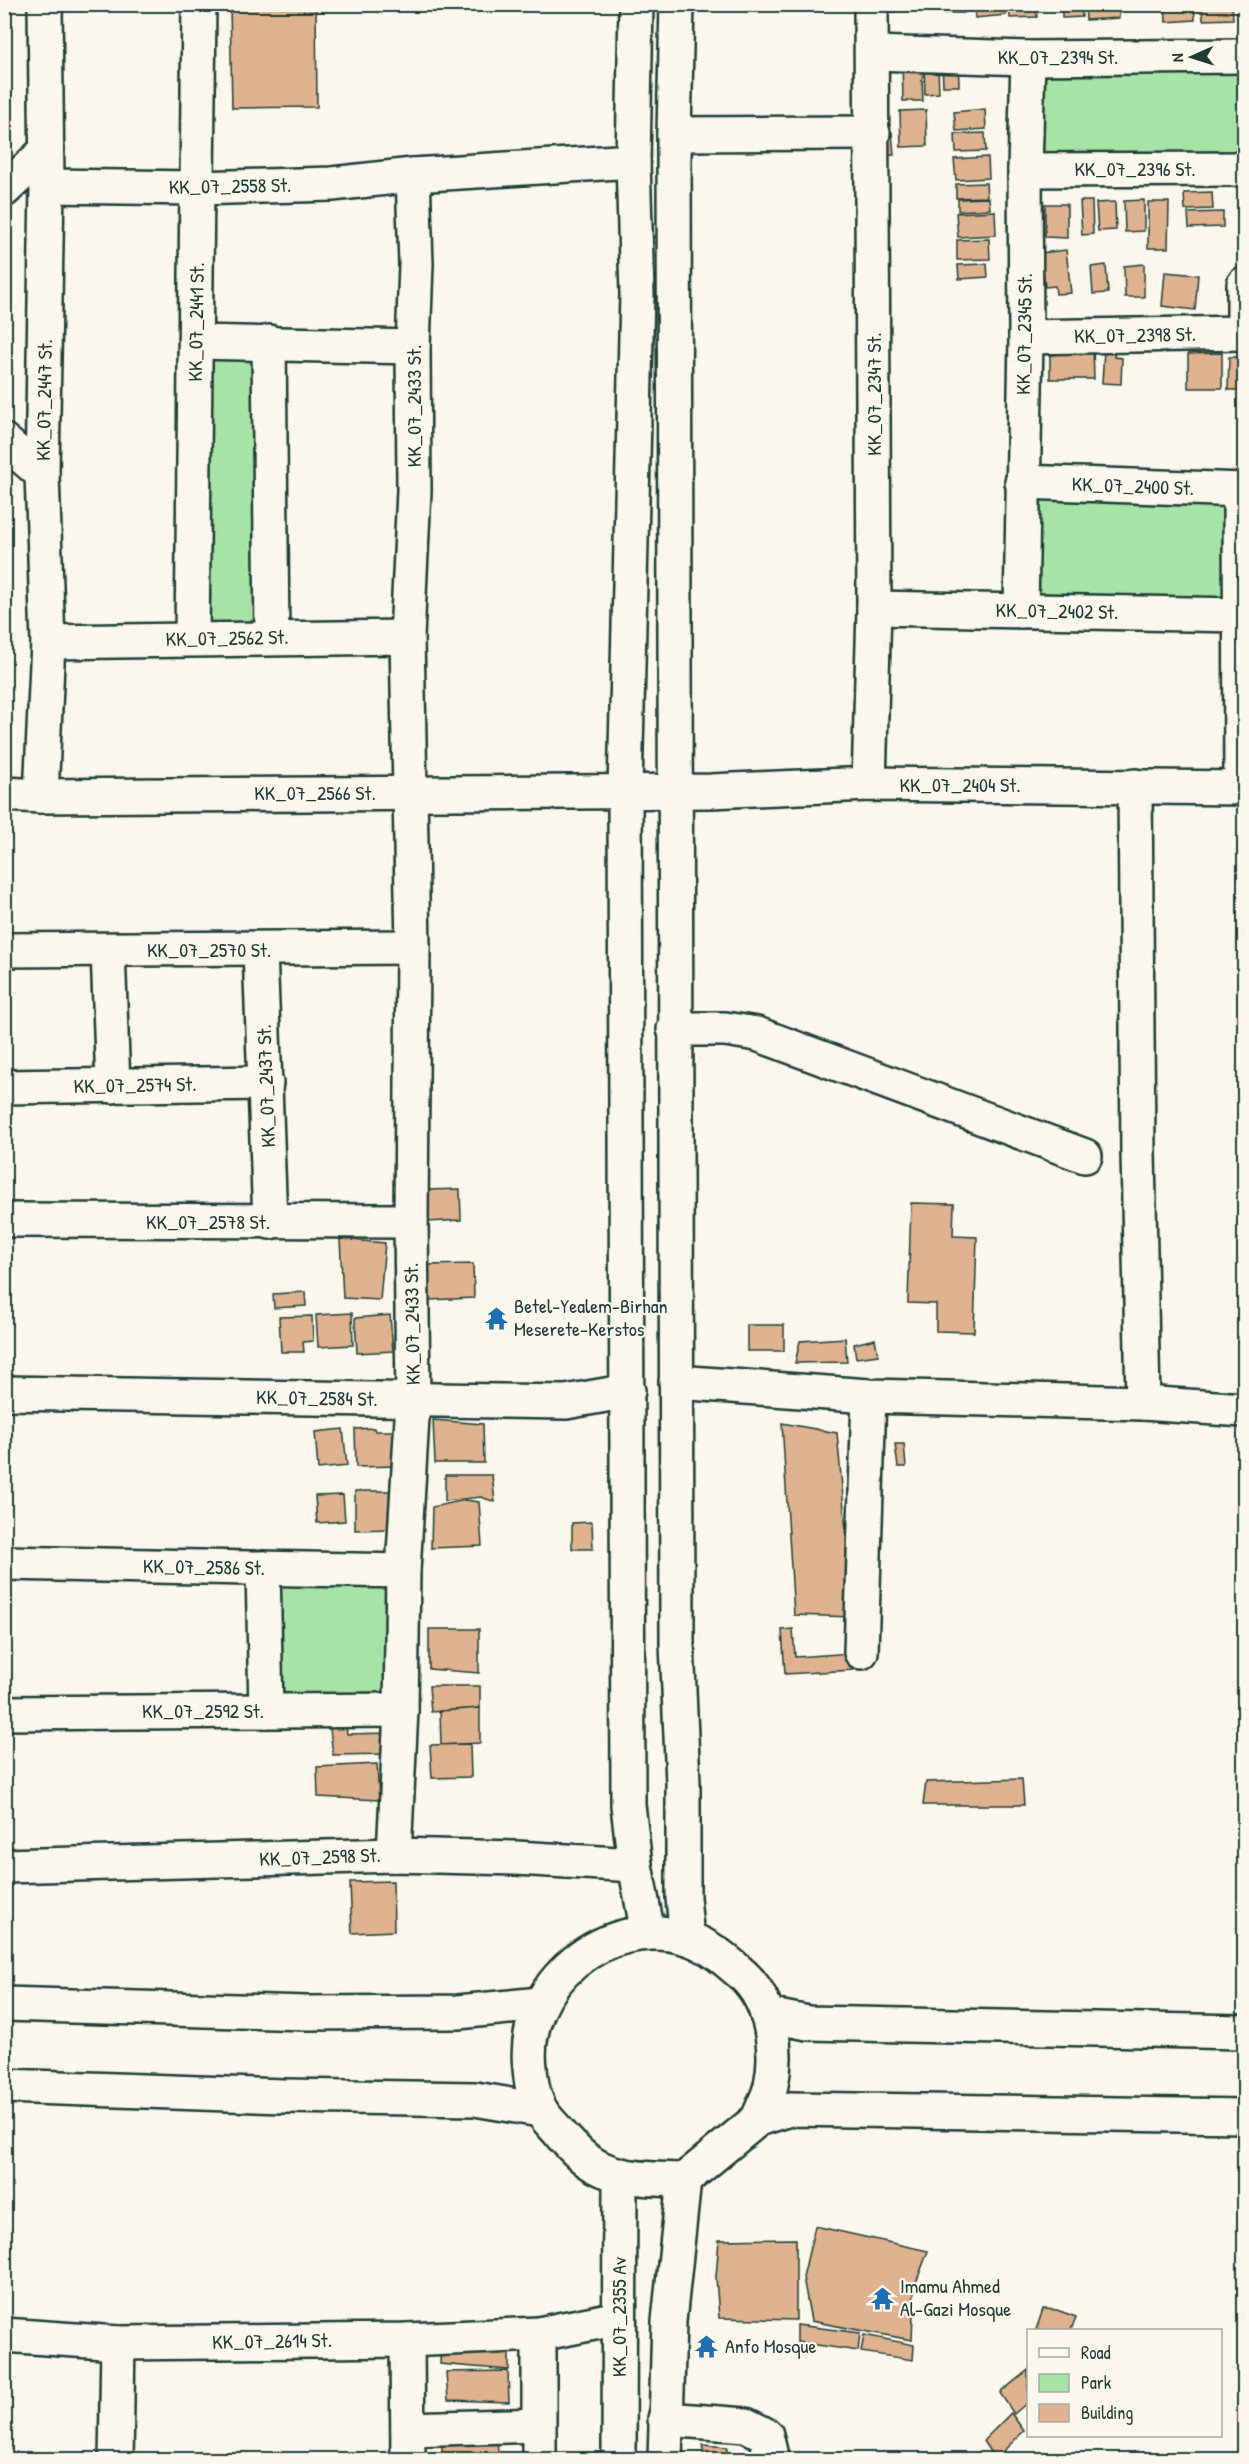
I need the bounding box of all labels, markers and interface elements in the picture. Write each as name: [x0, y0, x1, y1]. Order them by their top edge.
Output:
north arrow: [1162, 27, 1222, 87]
street label: KK_07_2394 St.: [998, 43, 1118, 70]
text: N: [1166, 52, 1188, 63]
street label: KK_07_2396 St.: [1074, 155, 1196, 182]
street label: KK_07_2558 St.: [169, 171, 291, 200]
street label: KK_07_2441 St.: [181, 262, 210, 382]
street label: KK_07_2345 St.: [1009, 273, 1038, 395]
street label: KK_07_2398 St.: [1074, 320, 1196, 349]
street label: KK_07_2347 St.: [860, 332, 887, 456]
street label: KK_07_2447 St.: [29, 339, 58, 461]
street label: KK_07_2433 St.: [400, 345, 427, 467]
street label: KK_07_2400 St.: [1071, 470, 1195, 501]
street label: KK_07_2402 St.: [995, 596, 1119, 625]
street label: KK_07_2562 St.: [165, 623, 289, 652]
street label: KK_07_2404 St.: [900, 771, 1020, 798]
street label: KK_07_2566 St.: [254, 779, 376, 806]
street label: KK_07_2570 St.: [147, 936, 271, 963]
street label: KK_07_2437 St.: [250, 1024, 281, 1148]
street label: KK_07_2574 St.: [73, 1070, 197, 1099]
street label: KK_07_2578 St.: [146, 1208, 270, 1235]
street label: KK_07_2433 St.: [397, 1263, 426, 1385]
place label: Betel-Yealem-Birhan Meserete-Kerstos: [514, 1292, 668, 1342]
temple icon: Betel-Yealem-Birhan Meserete-Kerstos: [483, 1305, 509, 1331]
street label: KK_07_2584 St.: [256, 1383, 378, 1412]
street label: KK_07_2586 St.: [143, 1552, 265, 1581]
street label: KK_07_2592 St.: [142, 1697, 264, 1724]
street label: KK_07_2598 St.: [259, 1841, 381, 1872]
street label: KK_07_2355 Av: [605, 2257, 632, 2377]
place label: Imamu Ahmed Al-Gazi Mosque: [900, 2272, 1011, 2322]
temple icon: Imamu Ahmed Al-Gazi Mosque: [869, 2285, 895, 2311]
street label: KK_07_2614 St.: [212, 2326, 332, 2355]
legend: [1027, 2329, 1222, 2437]
place label: Anfo Mosque: [725, 2332, 817, 2359]
temple icon: Anfo Mosque: [694, 2333, 720, 2359]
text: Road: [1081, 2340, 1111, 2365]
text: Park: [1081, 2370, 1112, 2395]
text: Building: [1081, 2400, 1133, 2425]

